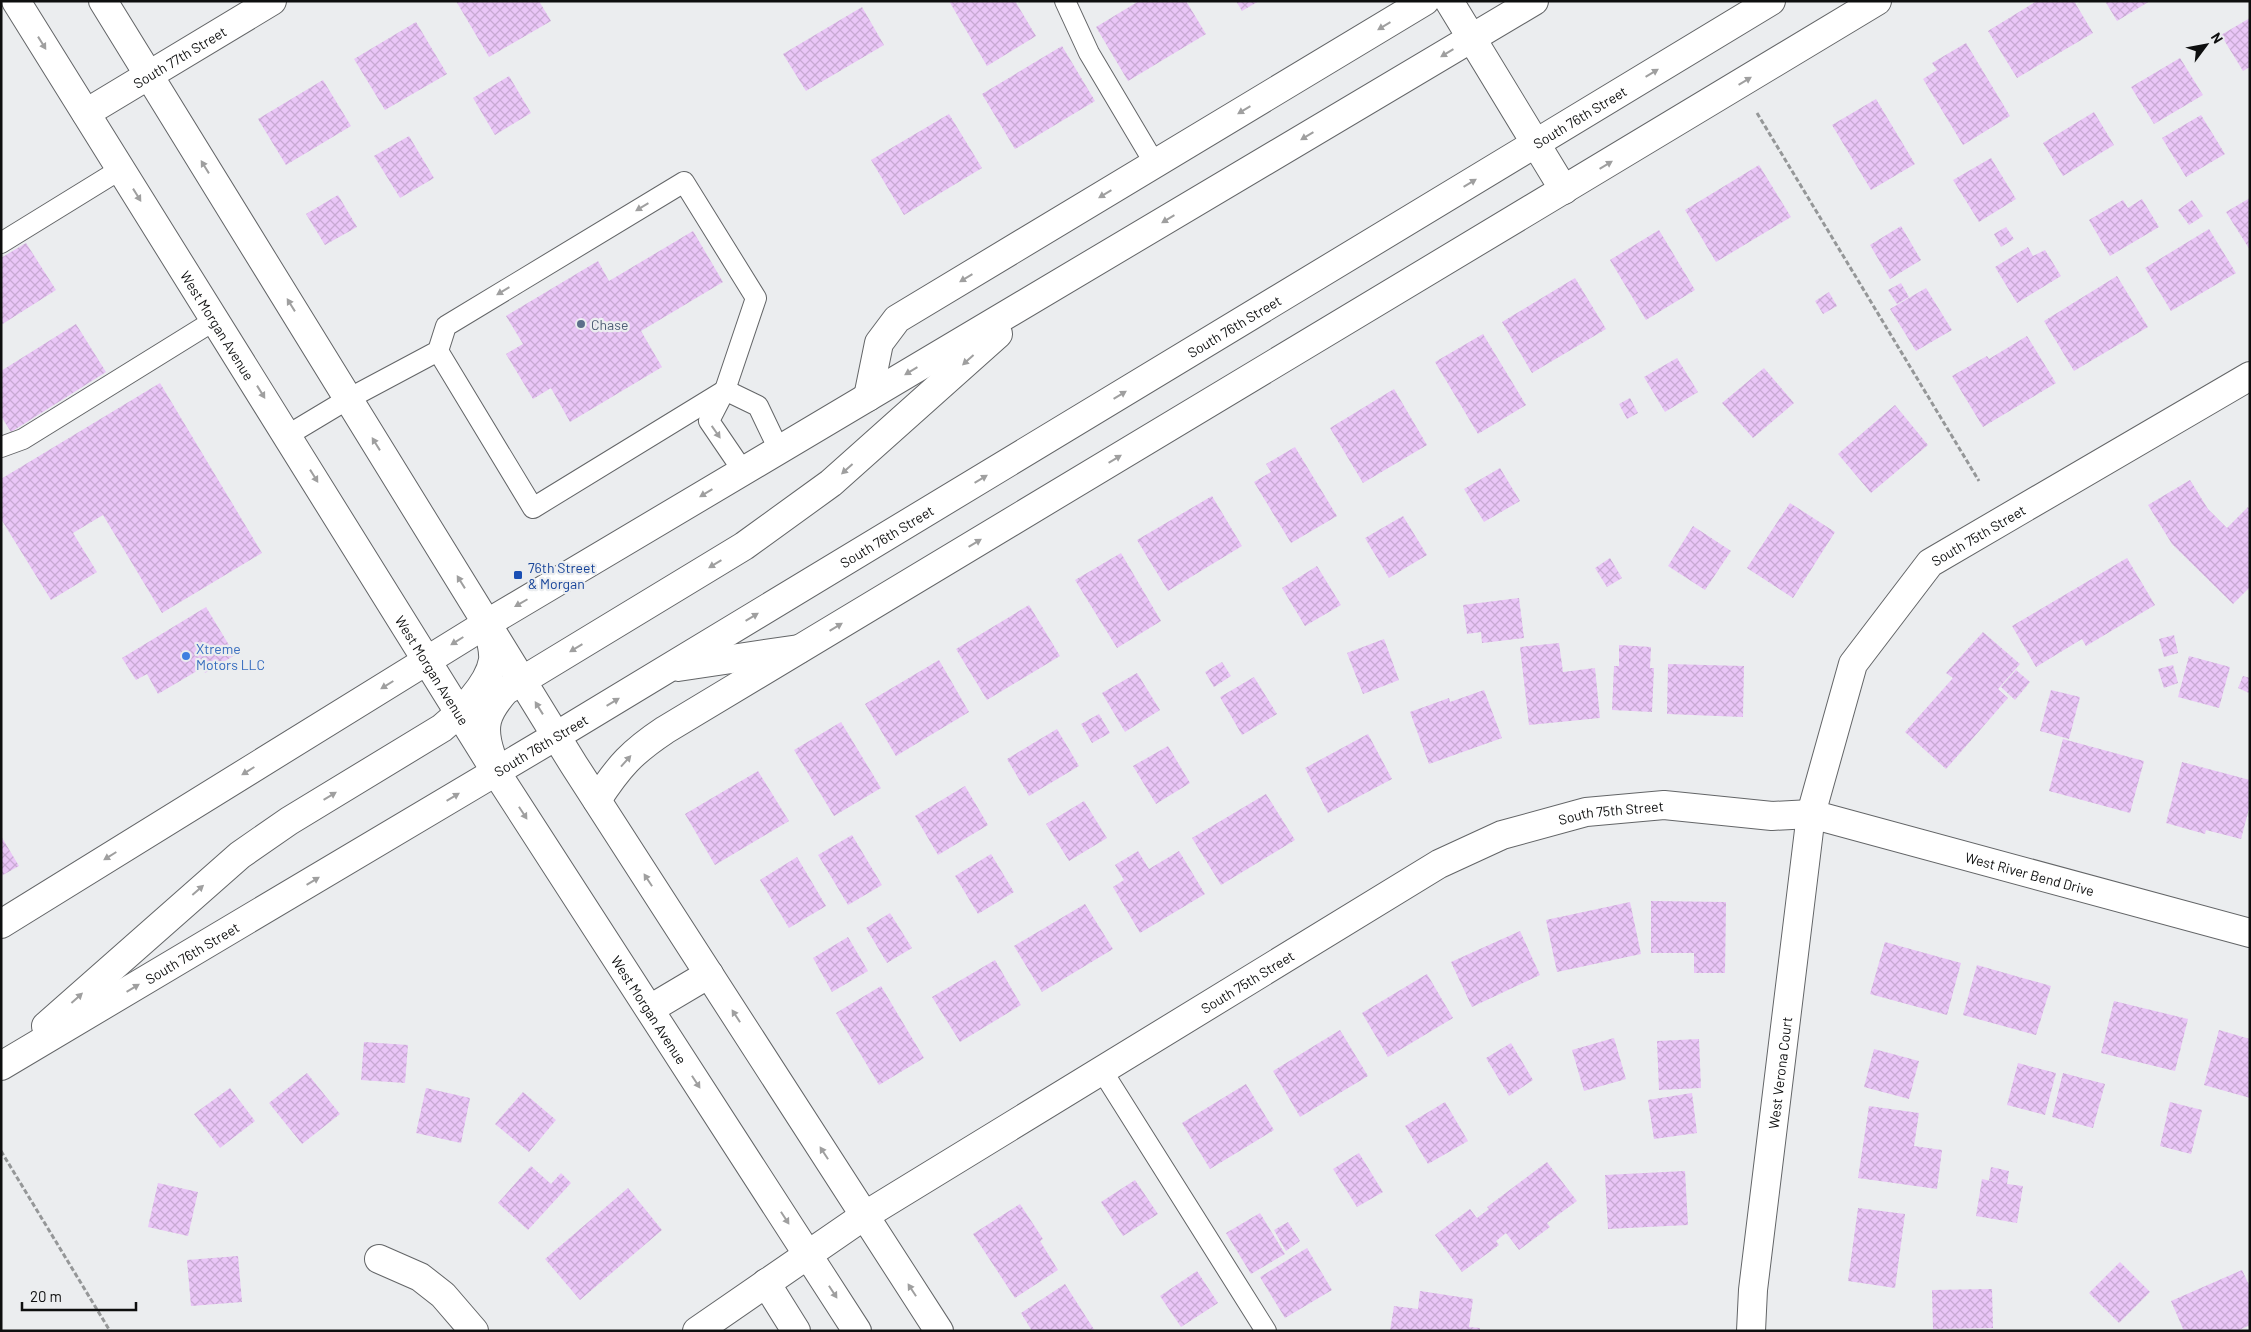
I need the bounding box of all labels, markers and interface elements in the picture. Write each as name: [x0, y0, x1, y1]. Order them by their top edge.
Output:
north arrow: [2181, 20, 2231, 70]
street label: South 77th Street: [130, 22, 229, 91]
one-way arrow: [1377, 22, 1390, 31]
text: N: [2208, 29, 2227, 46]
one-way arrow: [37, 36, 46, 49]
one-way arrow: [1441, 49, 1454, 58]
one-way arrow: [1646, 69, 1659, 78]
one-way arrow: [1738, 76, 1751, 85]
street label: South 76th Street: [1530, 82, 1630, 152]
one-way arrow: [1238, 106, 1251, 115]
one-way arrow: [1301, 132, 1314, 141]
one-way arrow: [201, 160, 210, 173]
one-way arrow: [1599, 160, 1612, 169]
one-way arrow: [1464, 179, 1477, 188]
one-way arrow: [133, 189, 142, 202]
one-way arrow: [1099, 189, 1112, 199]
one-way arrow: [635, 202, 648, 212]
one-way arrow: [1161, 215, 1174, 224]
street label: West Morgan Avenue: [177, 267, 258, 383]
one-way arrow: [959, 273, 972, 282]
one-way arrow: [496, 287, 509, 296]
street label: South 76th Street: [1184, 291, 1284, 361]
one-way arrow: [286, 299, 295, 312]
place label: Chase: [591, 316, 628, 333]
marker: Chase: [575, 318, 587, 330]
one-way arrow: [962, 355, 975, 366]
one-way arrow: [905, 367, 918, 376]
one-way arrow: [256, 386, 265, 399]
one-way arrow: [1114, 390, 1127, 400]
one-way arrow: [711, 425, 721, 439]
one-way arrow: [371, 437, 380, 450]
one-way arrow: [1108, 455, 1121, 464]
one-way arrow: [840, 463, 853, 474]
one-way arrow: [309, 470, 318, 483]
one-way arrow: [975, 475, 988, 484]
one-way arrow: [699, 489, 712, 498]
street label: South 76th Street: [837, 501, 936, 571]
street label: South 75th Street: [1928, 501, 2028, 569]
one-way arrow: [969, 539, 982, 548]
place label: 76th Street & Morgan: [528, 559, 596, 592]
one-way arrow: [709, 559, 722, 568]
marker: 76th Street & Morgan: [512, 569, 524, 581]
one-way arrow: [456, 576, 465, 589]
one-way arrow: [513, 599, 528, 607]
street label: West Morgan Avenue: [392, 612, 473, 728]
one-way arrow: [746, 613, 759, 622]
one-way arrow: [830, 622, 843, 631]
one-way arrow: [451, 637, 464, 646]
place label: Xtreme Motors LLC: [196, 640, 265, 673]
one-way arrow: [570, 644, 583, 653]
marker: Xtreme Motors LLC: [180, 650, 192, 662]
one-way arrow: [380, 681, 393, 690]
one-way arrow: [607, 697, 620, 706]
one-way arrow: [534, 701, 544, 714]
street label: South 76th Street: [491, 710, 591, 780]
one-way arrow: [620, 755, 632, 767]
one-way arrow: [242, 766, 255, 775]
one-way arrow: [323, 792, 336, 801]
one-way arrow: [446, 793, 459, 802]
street label: South 75th Street: [1556, 797, 1664, 828]
one-way arrow: [518, 806, 527, 820]
street label: West River Bend Drive: [1963, 848, 2096, 899]
one-way arrow: [104, 852, 117, 861]
one-way arrow: [644, 873, 653, 886]
one-way arrow: [307, 876, 320, 885]
one-way arrow: [191, 884, 203, 896]
street label: South 76th Street: [142, 918, 242, 987]
street label: South 75th Street: [1197, 946, 1297, 1016]
street label: West Morgan Avenue: [608, 952, 691, 1067]
one-way arrow: [127, 983, 140, 992]
one-way arrow: [70, 993, 83, 1004]
one-way arrow: [732, 1010, 741, 1023]
street label: West Verona Court: [1764, 1016, 1795, 1130]
one-way arrow: [692, 1075, 701, 1088]
one-way arrow: [820, 1146, 829, 1160]
one-way arrow: [780, 1211, 790, 1225]
scale bar: [22, 1280, 136, 1312]
one-way arrow: [908, 1283, 917, 1296]
one-way arrow: [828, 1286, 838, 1299]
text: 20 m: [30, 1287, 62, 1305]

